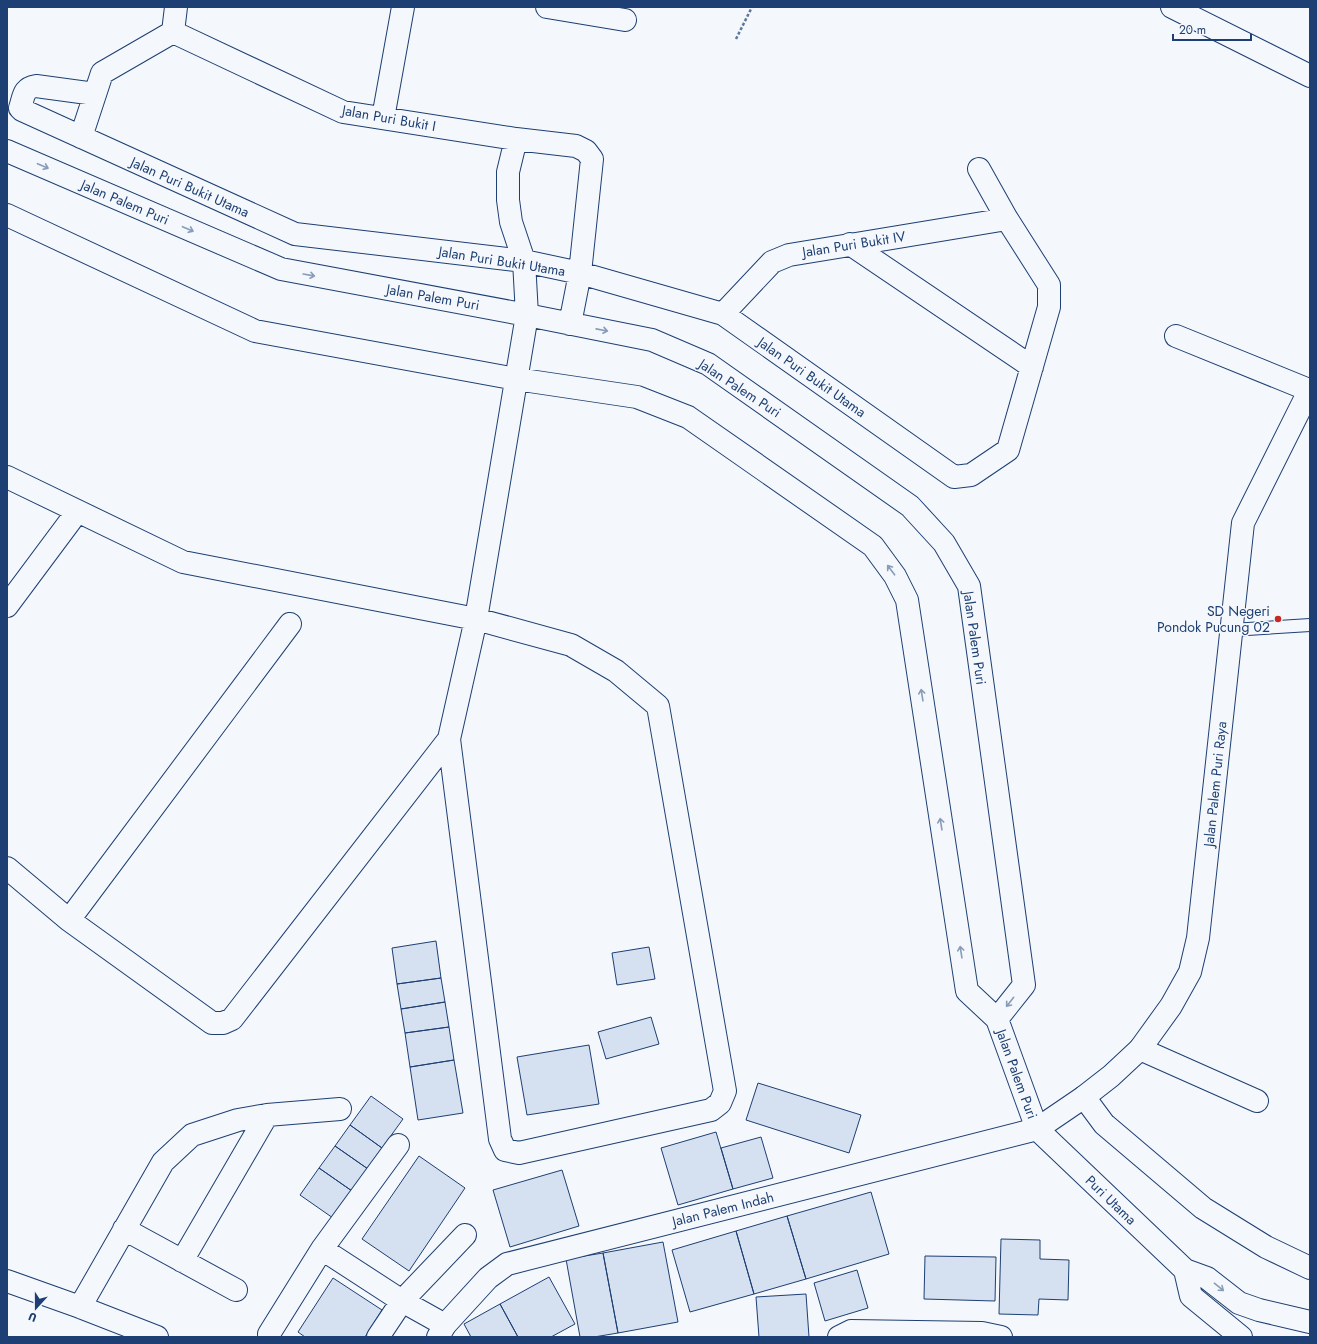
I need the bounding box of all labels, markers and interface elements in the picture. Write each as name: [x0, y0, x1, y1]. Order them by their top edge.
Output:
scale bar: [1173, 16, 1251, 42]
text: 20 m: [1179, 21, 1206, 39]
street label: Jalan Puri Bukit I: [339, 100, 437, 136]
street label: Jalan Puri Bukit Utama: [126, 151, 253, 222]
one-way arrow: [36, 163, 48, 171]
street label: Jalan Palem Puri: [76, 174, 172, 230]
one-way arrow: [181, 226, 193, 233]
street label: Jalan Puri Bukit IV: [799, 226, 908, 262]
street label: Jalan Puri Bukit Utama: [435, 241, 567, 281]
one-way arrow: [302, 271, 315, 279]
street label: Jalan Palem Puri: [383, 279, 481, 315]
one-way arrow: [595, 326, 608, 334]
street label: Jalan Puri Bukit Utama: [752, 331, 870, 422]
street label: Jalan Palem Puri: [693, 353, 785, 422]
one-way arrow: [887, 565, 895, 576]
street label: Jalan Palem Puri: [958, 588, 991, 686]
place label: SD Negeri Pondok Pucung 02: [1157, 601, 1270, 637]
marker: SD Negeri Pondok Pucung 02: [1273, 614, 1283, 624]
one-way arrow: [918, 689, 926, 702]
street label: Jalan Palem Puri Raya: [1198, 720, 1232, 850]
one-way arrow: [937, 817, 945, 830]
one-way arrow: [957, 946, 965, 959]
one-way arrow: [1006, 997, 1015, 1008]
street label: Jalan Palem Puri: [991, 1024, 1043, 1122]
street label: Puri Utama: [1081, 1171, 1141, 1229]
street label: Jalan Palem Indah: [668, 1187, 776, 1232]
one-way arrow: [1214, 1283, 1225, 1292]
north arrow: [16, 1288, 56, 1328]
text: U: [26, 1308, 39, 1326]

